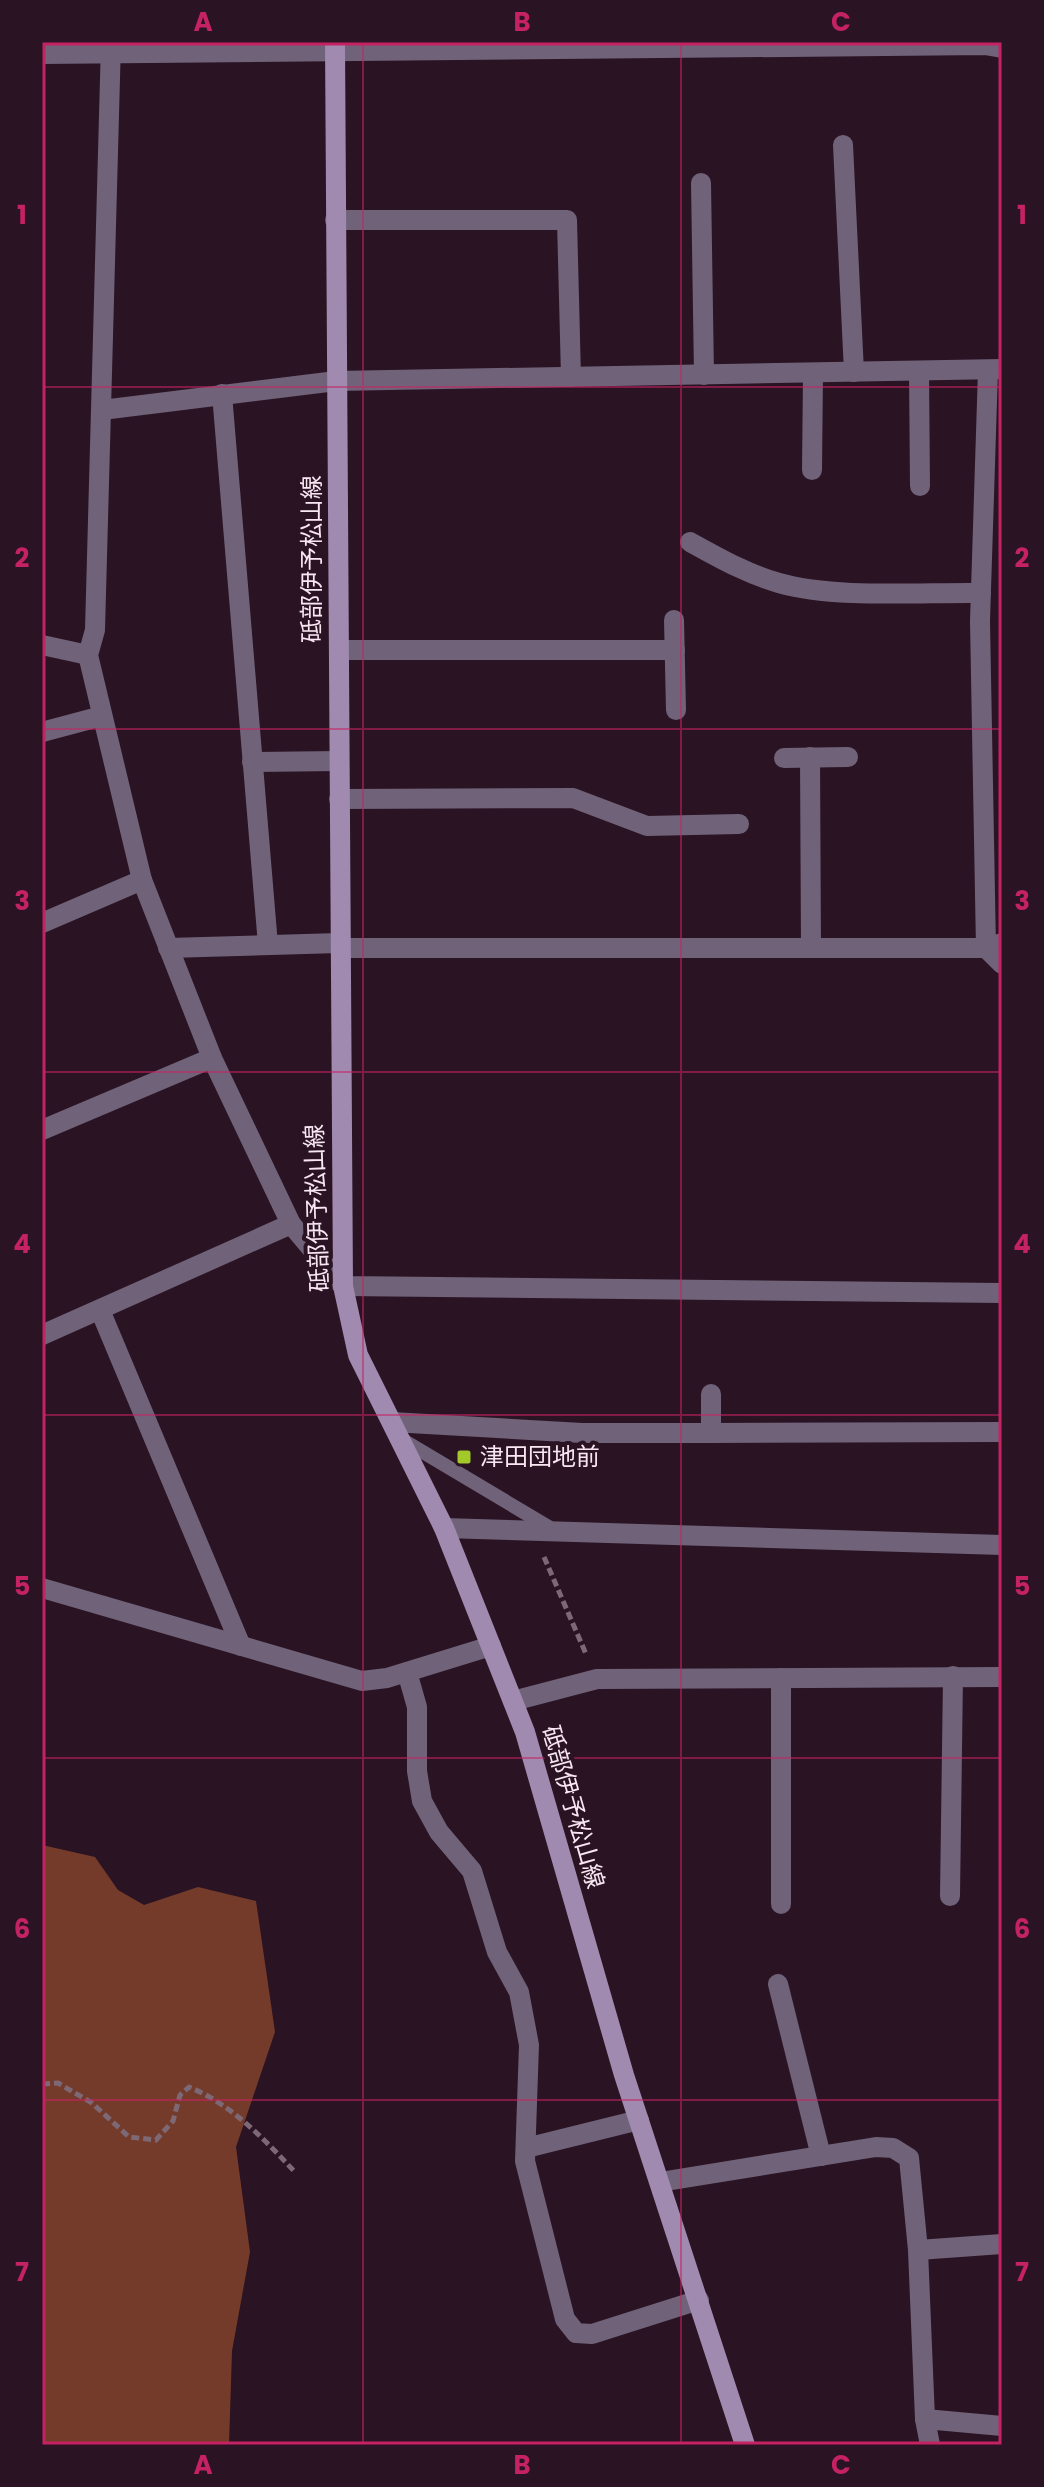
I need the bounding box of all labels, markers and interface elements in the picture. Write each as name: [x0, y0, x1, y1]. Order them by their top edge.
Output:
text: A: [193, 4, 213, 40]
text: B: [513, 4, 531, 40]
text: C: [831, 4, 851, 40]
text: 1: [17, 197, 27, 233]
text: 1: [1017, 197, 1027, 233]
street label: 砥部伊予松山線: [295, 475, 328, 643]
text: 2: [15, 540, 30, 576]
text: 2: [1015, 540, 1030, 576]
text: 3: [14, 883, 30, 919]
text: 3: [1014, 883, 1030, 919]
street label: 砥部伊予松山線: [297, 1123, 336, 1293]
text: 4: [13, 1226, 31, 1262]
text: 4: [1013, 1226, 1031, 1262]
place label: 津田団地前: [480, 1440, 600, 1473]
marker: 津田団地前: [455, 1448, 473, 1466]
text: 5: [14, 1568, 30, 1604]
text: 5: [1014, 1568, 1030, 1604]
street label: 砥部伊予松山線: [534, 1722, 612, 1892]
text: 6: [14, 1911, 30, 1947]
text: 6: [1014, 1911, 1030, 1947]
text: 7: [15, 2254, 29, 2290]
text: 7: [1015, 2254, 1029, 2290]
text: A: [193, 2447, 213, 2483]
text: B: [513, 2447, 531, 2483]
text: C: [831, 2447, 851, 2483]

